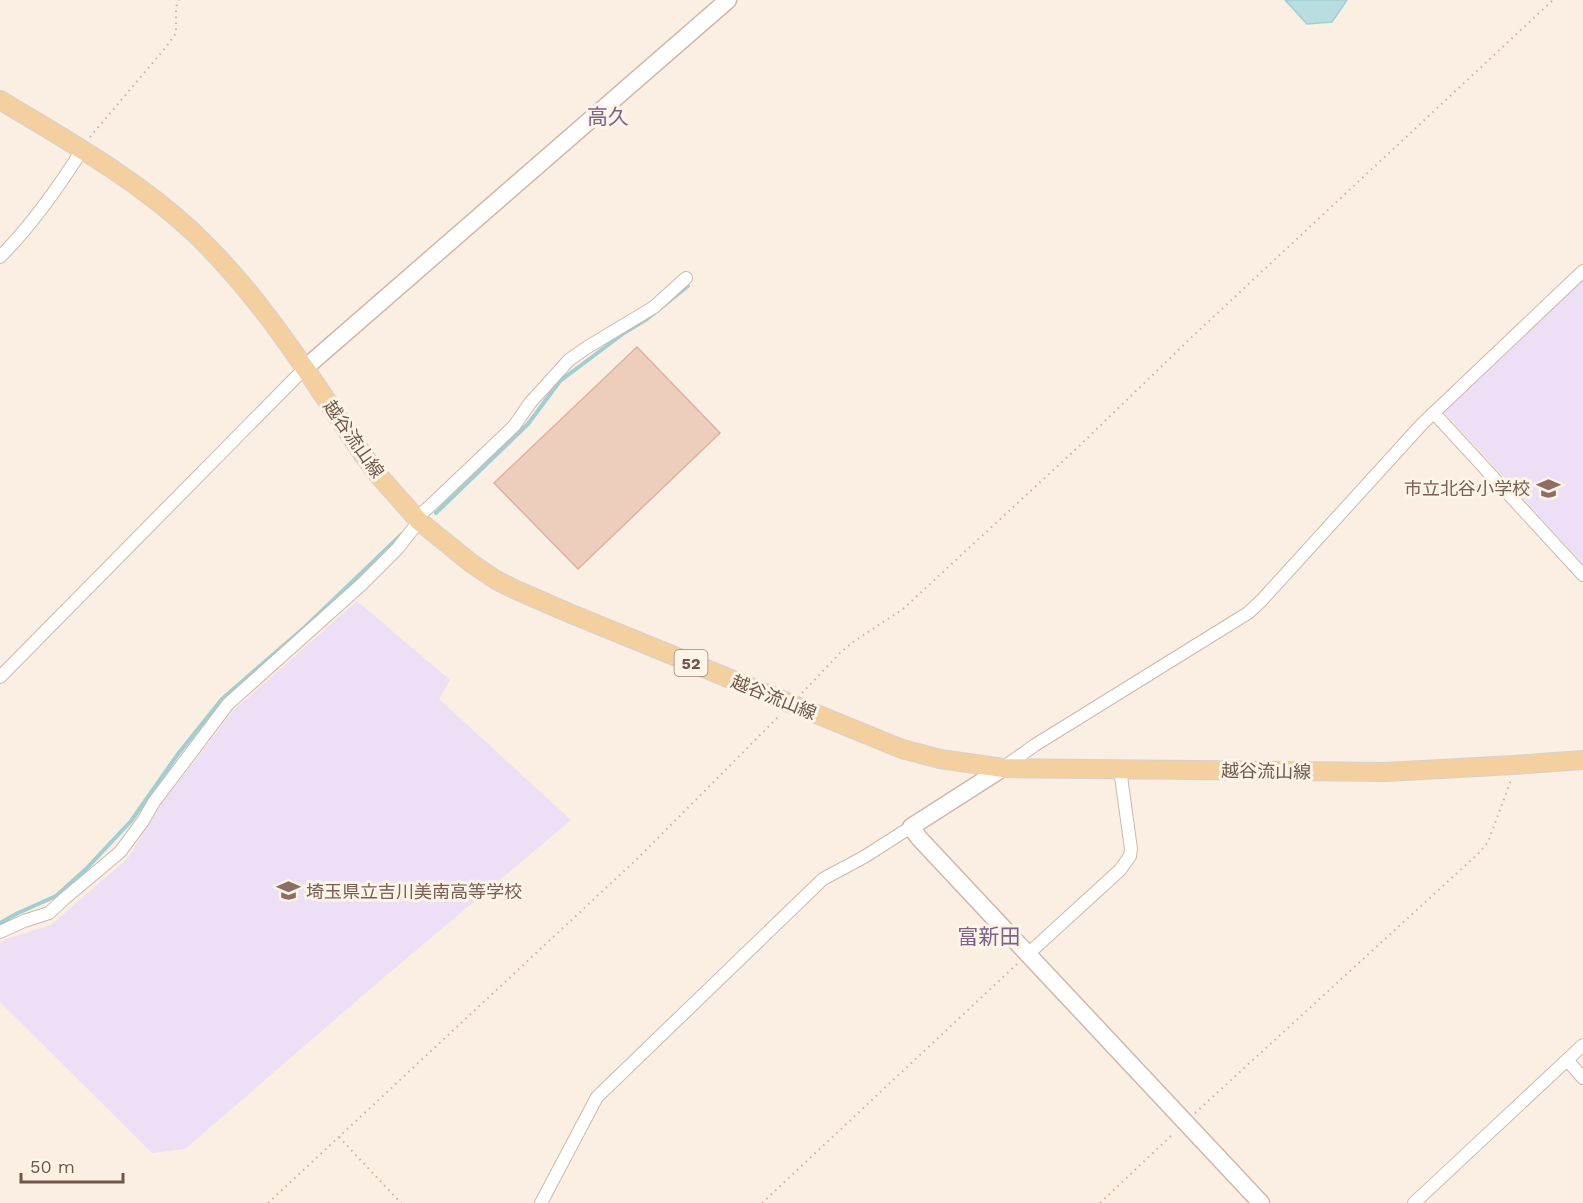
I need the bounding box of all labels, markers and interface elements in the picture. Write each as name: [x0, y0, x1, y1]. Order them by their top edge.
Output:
district label: 高久: [587, 104, 629, 129]
street label: 越谷流山線: [320, 396, 388, 482]
school or university icon: 市立北谷小学校: [1535, 475, 1561, 501]
place label: 市立北谷小学校: [1404, 478, 1530, 499]
road number: 52: [674, 650, 708, 676]
street label: 越谷流山線: [728, 670, 820, 724]
street label: 越谷流山線: [1221, 760, 1311, 782]
school or university icon: 埼玉県立吉川美南高等学校: [275, 878, 301, 904]
place label: 埼玉県立吉川美南高等学校: [306, 881, 522, 902]
district label: 富新田: [958, 924, 1021, 949]
scale bar: [21, 1146, 123, 1184]
text: 50 m: [30, 1156, 75, 1177]

